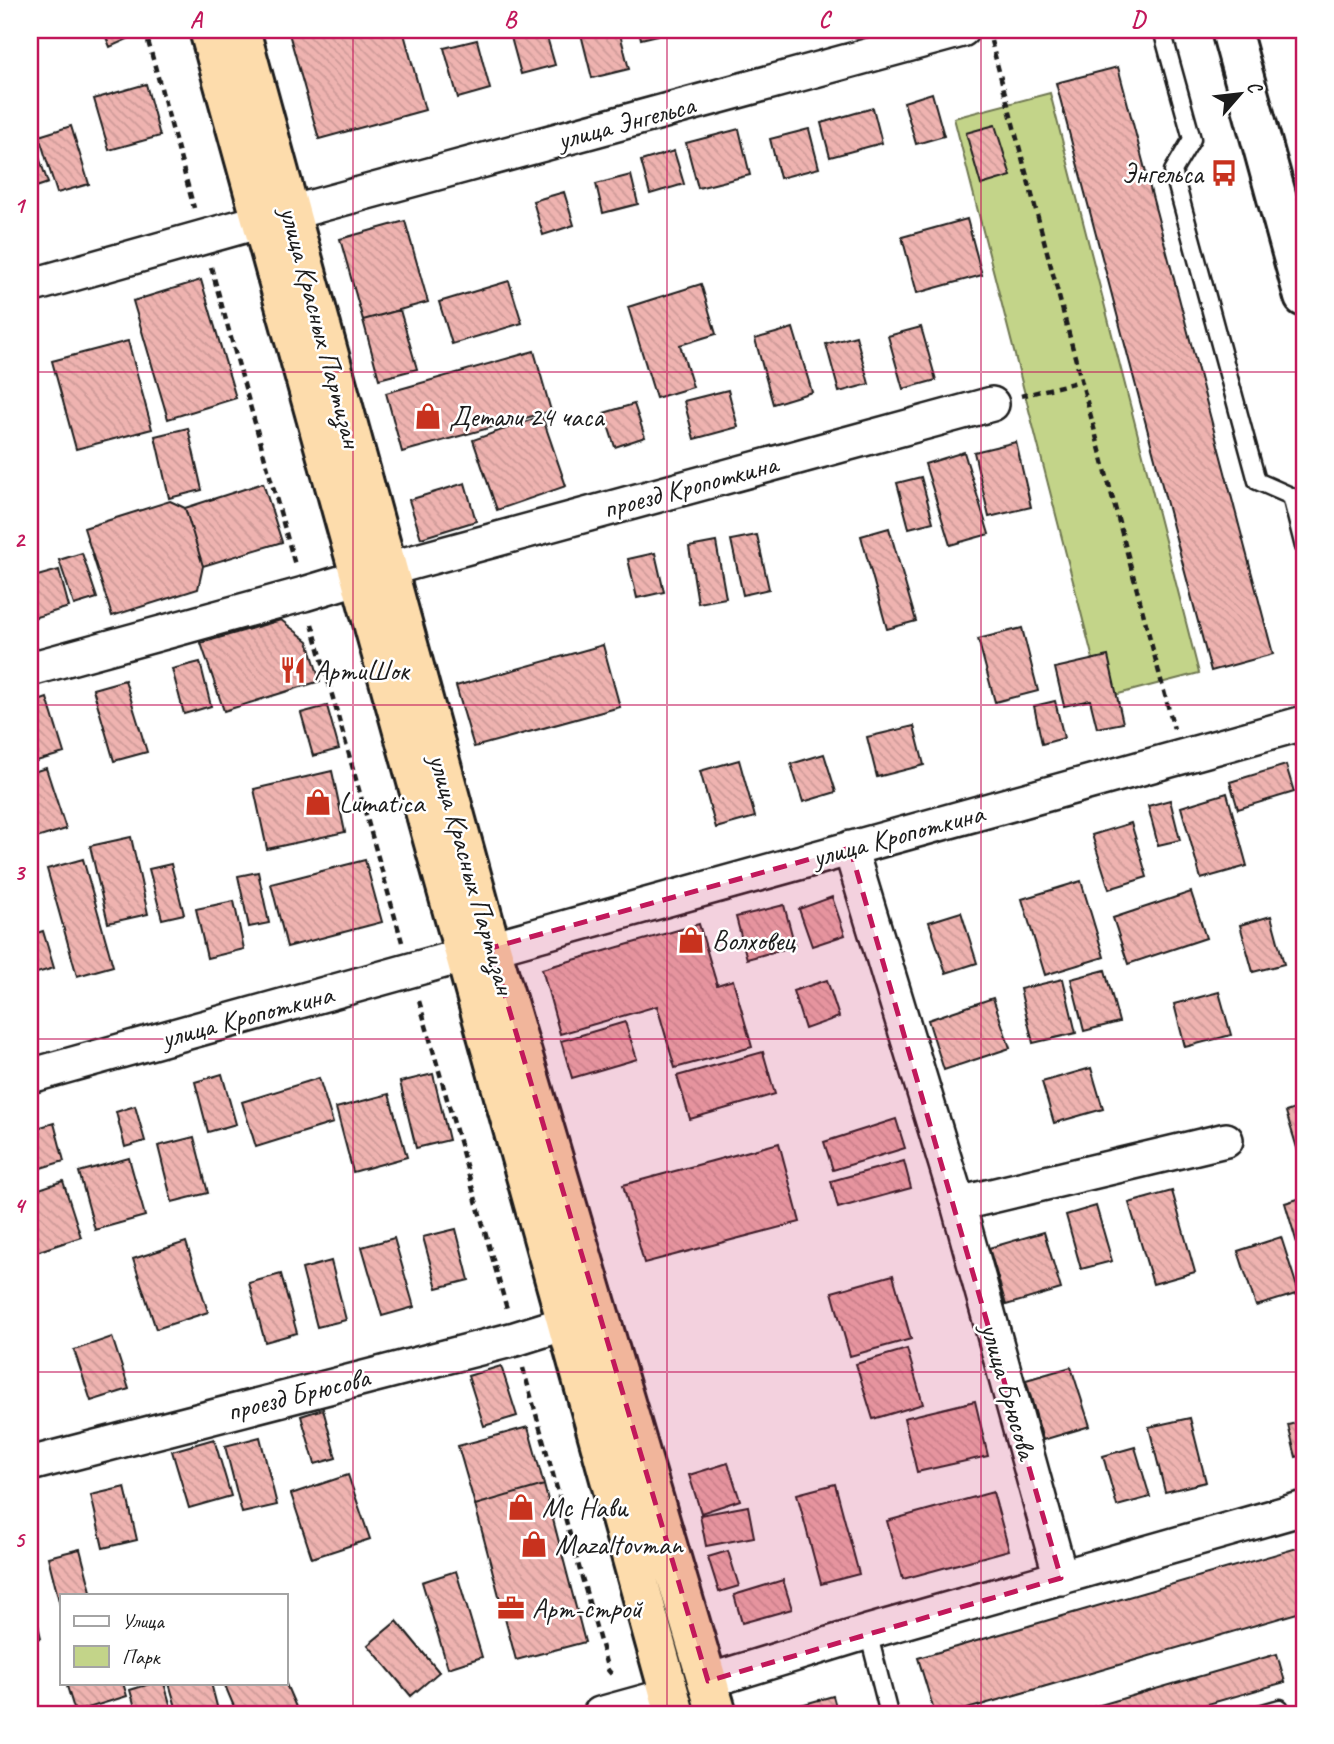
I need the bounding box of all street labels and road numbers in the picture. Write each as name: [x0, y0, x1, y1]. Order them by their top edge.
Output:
street label: улица Энгельса: [552, 86, 700, 158]
street label: улица Красных Партизан: [271, 201, 370, 453]
street label: проезд Кропоткина: [599, 445, 783, 526]
street label: улица Красных Партизан: [420, 748, 523, 1000]
street label: улица Кропоткина: [807, 795, 989, 875]
street label: улица Кропоткина: [156, 976, 338, 1056]
street label: улица Брюсова: [972, 1317, 1046, 1465]
street label: проезд Брюсова: [223, 1359, 374, 1429]

